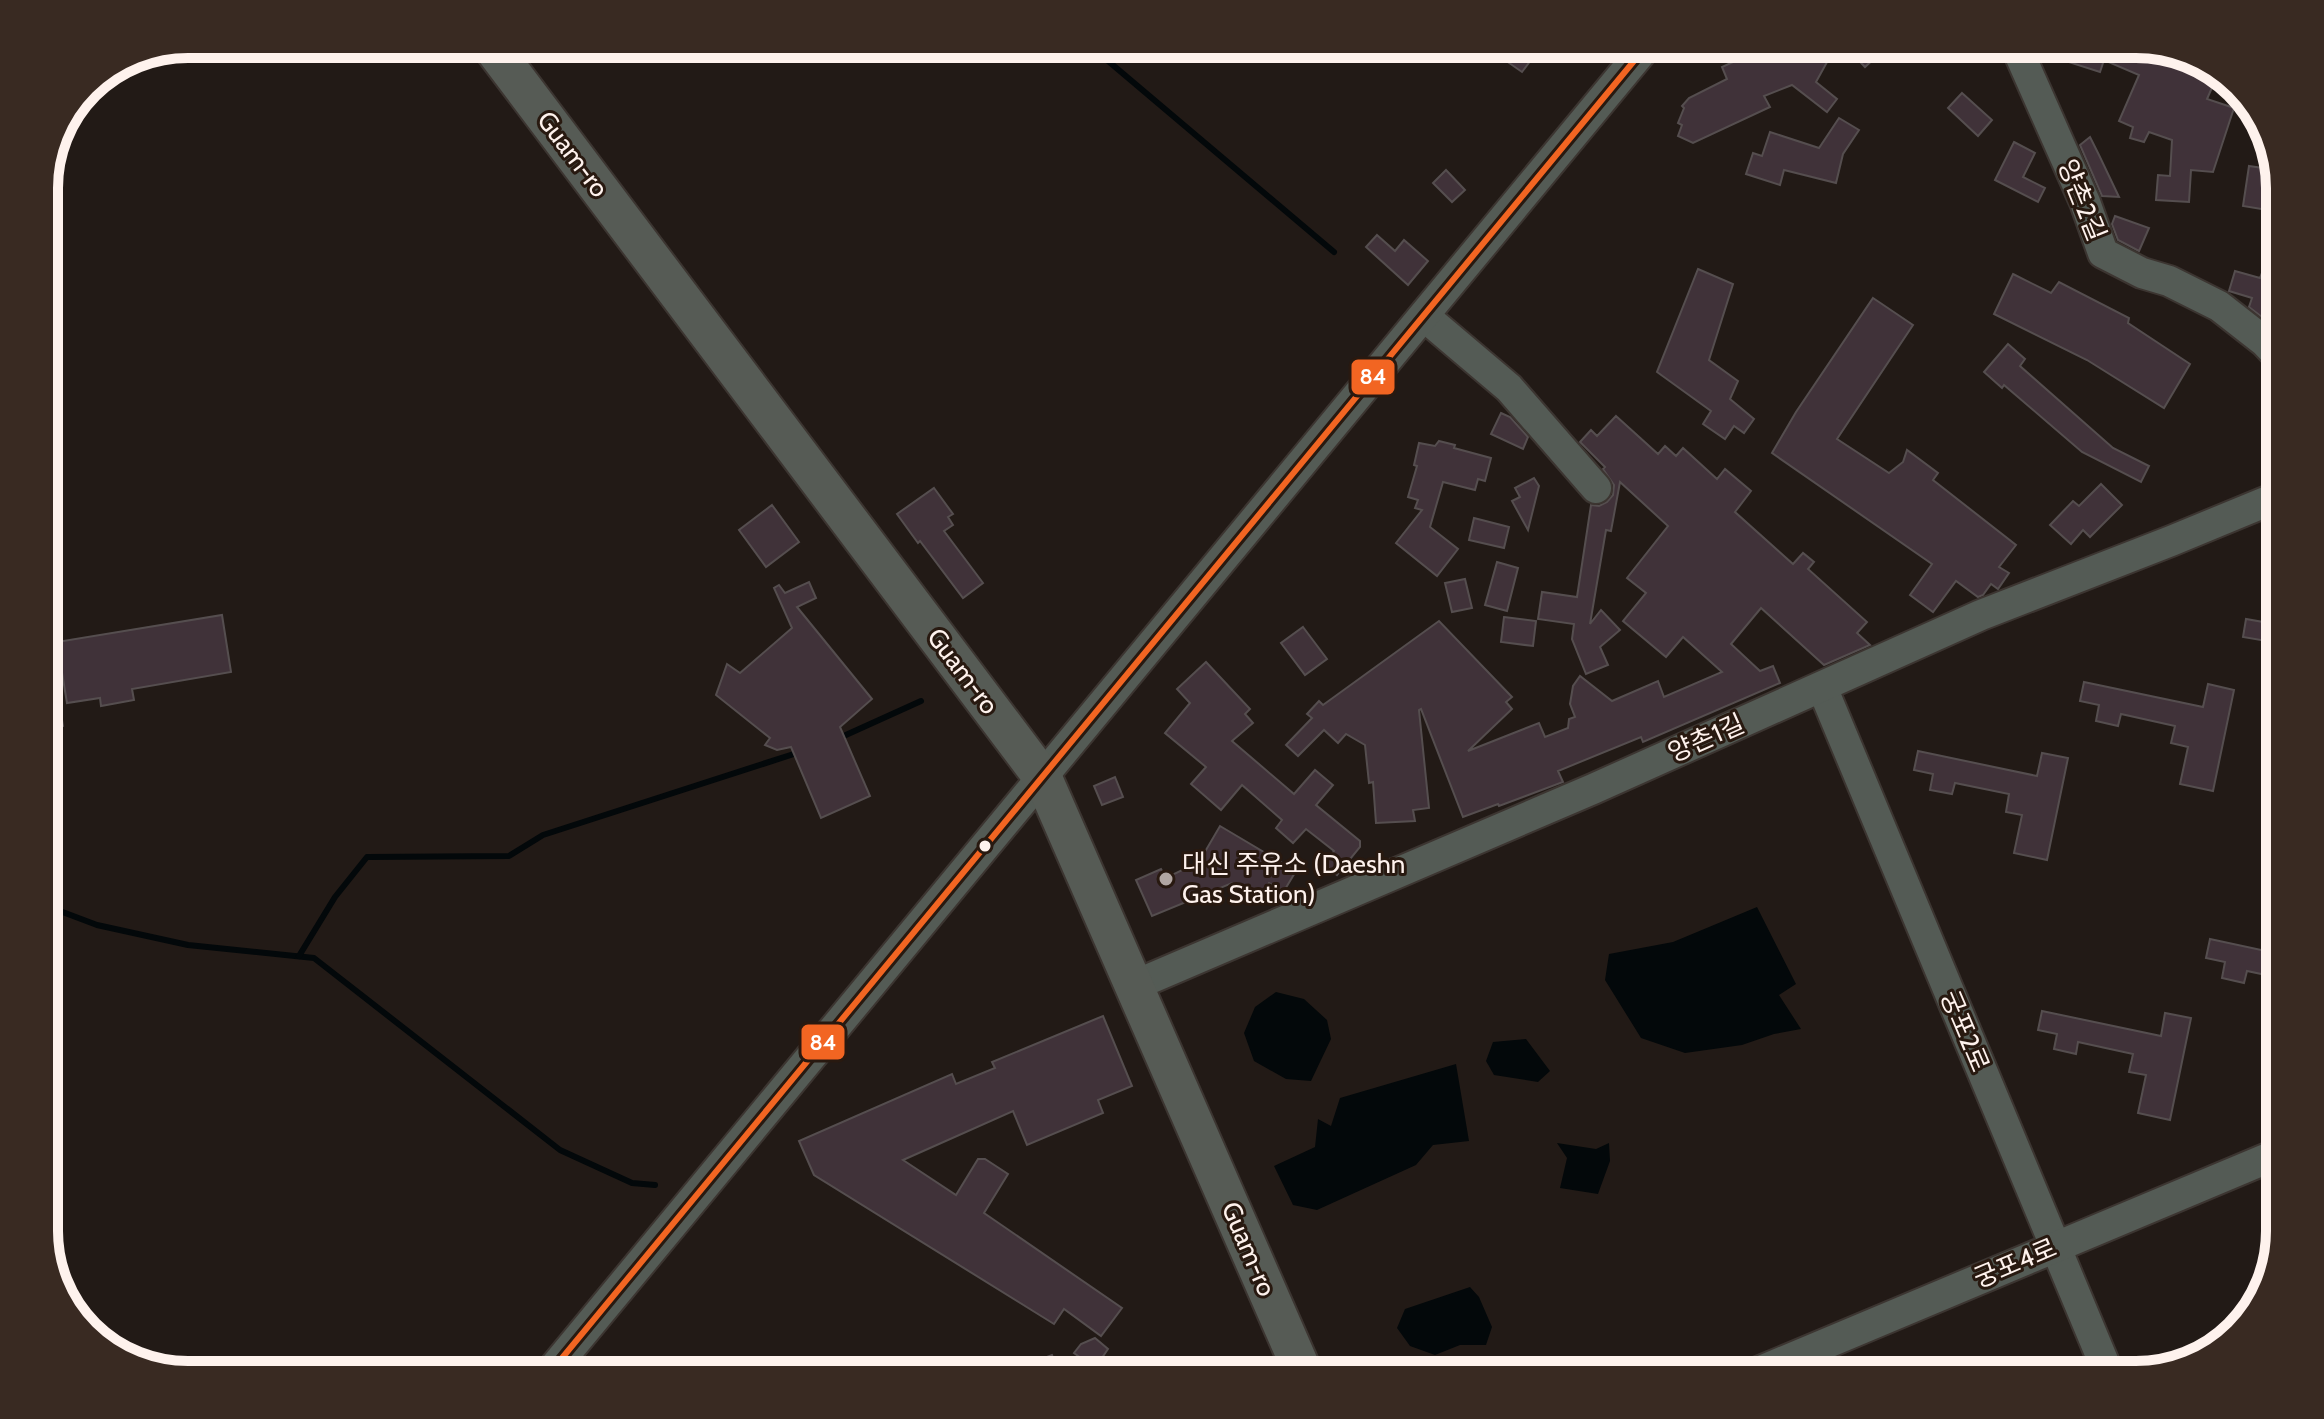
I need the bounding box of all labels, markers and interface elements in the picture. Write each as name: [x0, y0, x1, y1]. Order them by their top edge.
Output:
street label: Guam-ro: [530, 105, 616, 203]
street label: 양촌2길: [2051, 154, 2113, 246]
line badge: 84: [1350, 358, 1396, 396]
text: 84: [1360, 363, 1386, 390]
street label: Guam-ro: [920, 622, 1006, 720]
street label: 양촌1길: [1663, 707, 1749, 769]
unlabelled marker: [977, 838, 993, 854]
place label: 대신 주유소 (Daeshn Gas Station): [1182, 848, 1405, 910]
marker: 대신 주유소 (Daeshn Gas Station): [1157, 870, 1175, 888]
street label: 궁포2로: [1934, 985, 1996, 1077]
line badge: 84: [800, 1023, 846, 1061]
text: 84: [810, 1029, 836, 1056]
street label: Guam-ro: [1215, 1197, 1283, 1301]
street label: 궁포4로: [1969, 1231, 2061, 1295]

